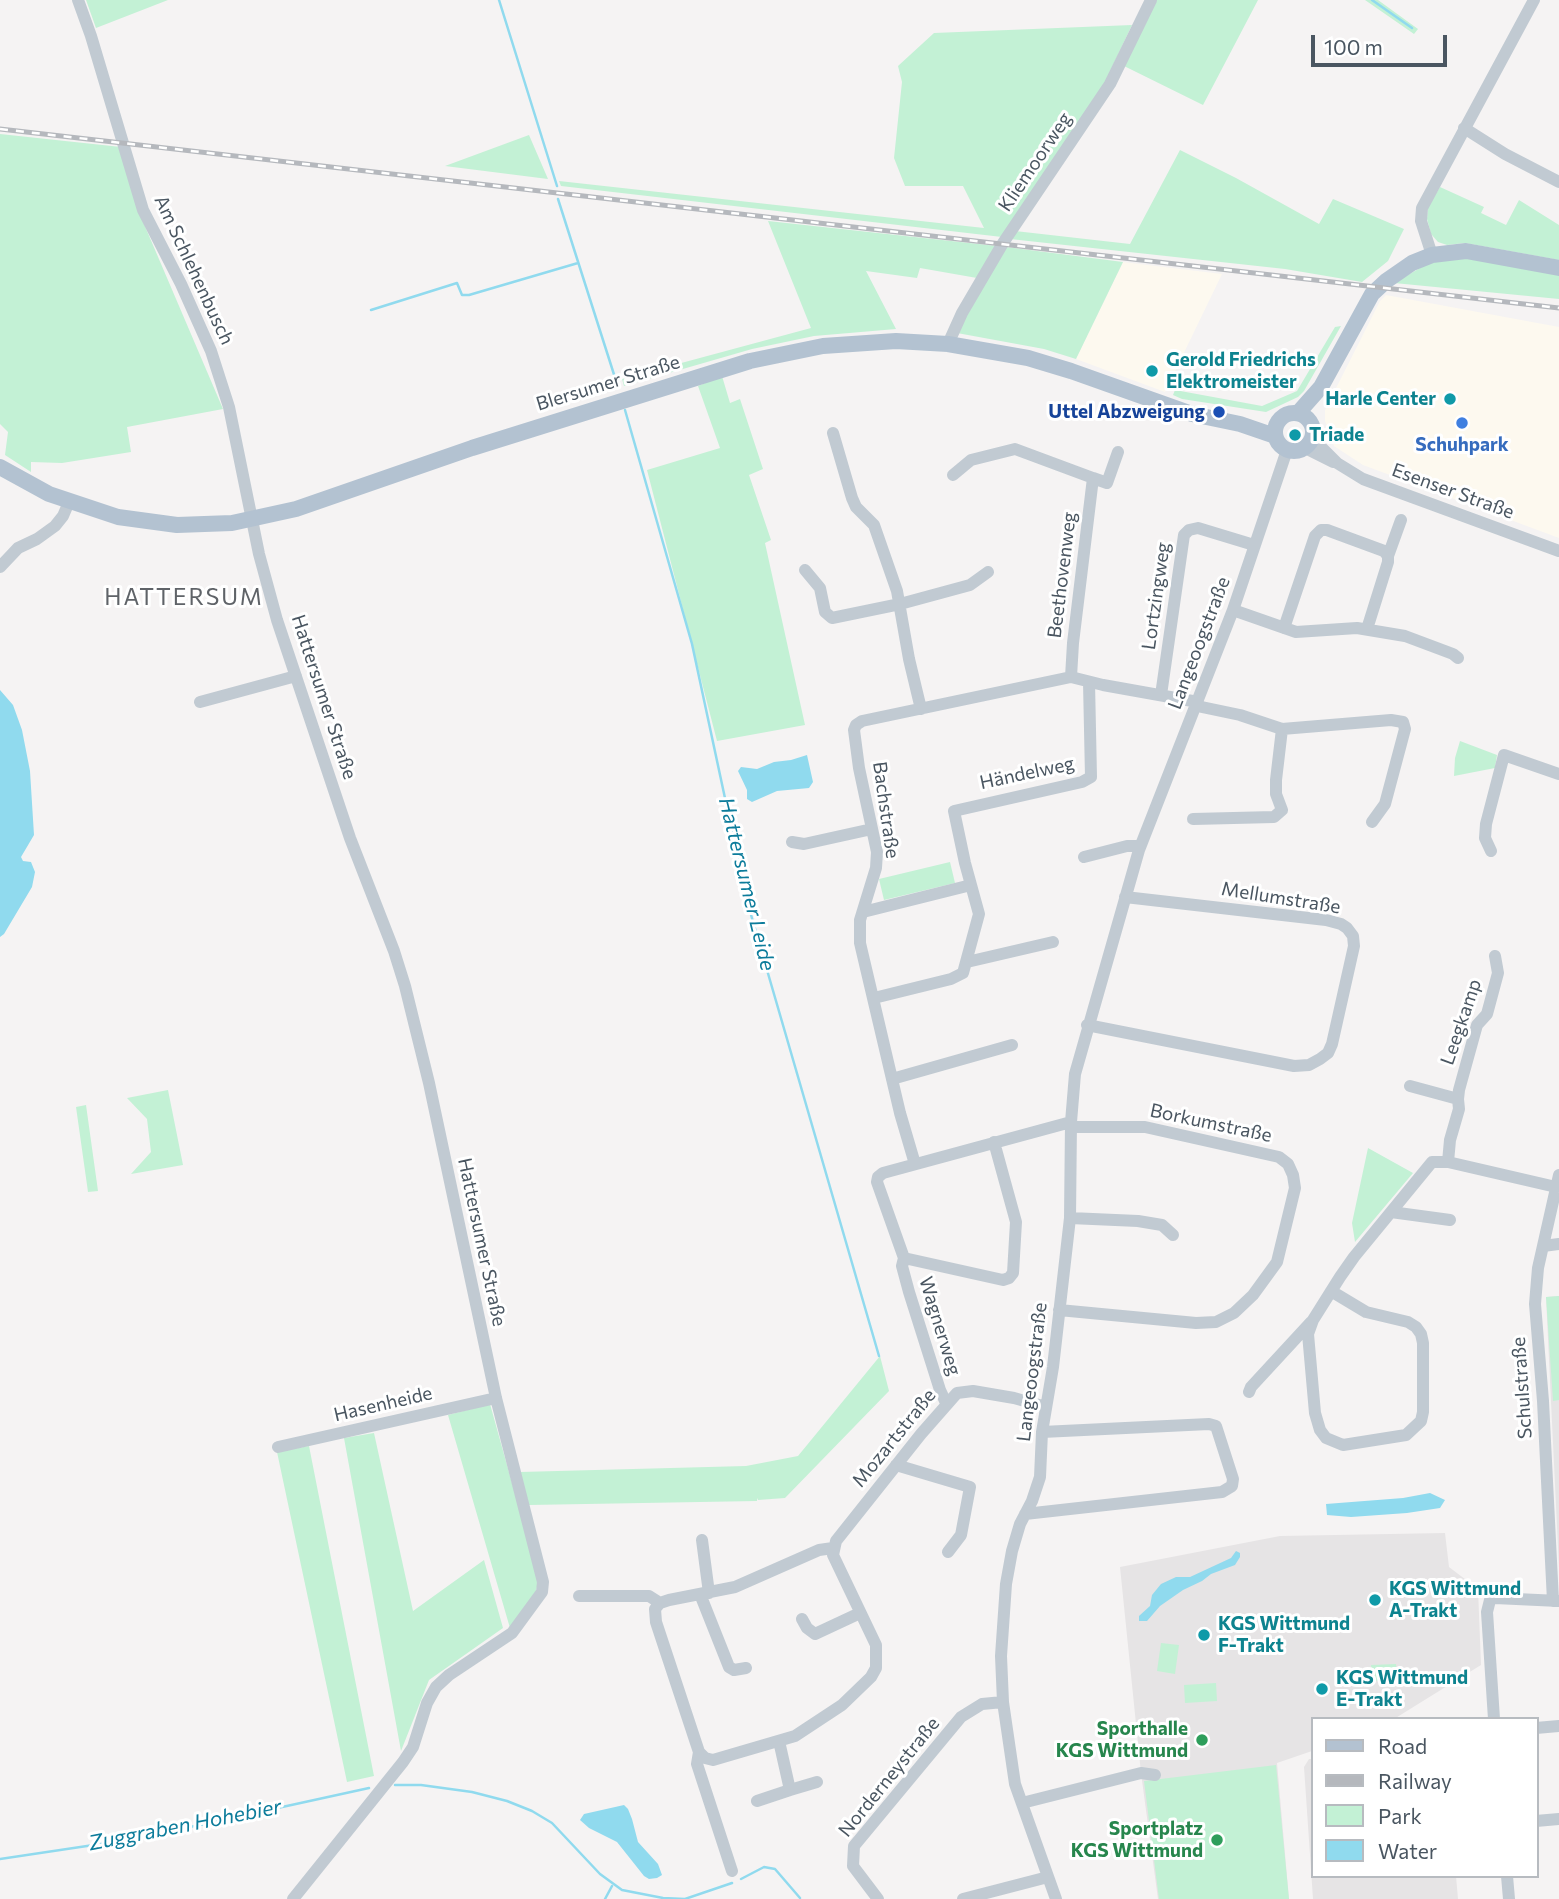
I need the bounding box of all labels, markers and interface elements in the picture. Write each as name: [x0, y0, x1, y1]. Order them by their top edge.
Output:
scale bar: [1314, 21, 1450, 65]
text: 100 m: [1324, 34, 1383, 59]
street label: Kliemoorweg: [994, 108, 1076, 216]
street label: Am Schlehenbusch: [149, 192, 239, 348]
place label: Gerold Friedrichs Elektromeister: [1166, 349, 1316, 393]
street label: Blersumer Straße: [533, 350, 683, 416]
marker: Gerold Friedrichs Elektromeister: [1144, 363, 1160, 379]
place label: Harle Center: [1325, 388, 1436, 410]
marker: Harle Center: [1442, 391, 1458, 407]
place label: Uttel Abzweigung: [1048, 401, 1205, 423]
marker: Uttel Abzweigung: [1211, 404, 1227, 420]
marker: Schuhpark: [1454, 415, 1470, 431]
place label: Triade: [1309, 424, 1364, 446]
marker: Triade: [1287, 427, 1303, 443]
place label: Schuhpark: [1415, 434, 1509, 456]
street label: Esenser Straße: [1389, 458, 1517, 524]
street label: Beethovenweg: [1043, 511, 1081, 639]
street label: Lortzingweg: [1137, 541, 1175, 651]
street label: Langeoogstraße: [1163, 574, 1235, 712]
district label: HATTERSUM: [105, 583, 263, 611]
street label: Hattersumer Straße: [287, 612, 361, 782]
street label: Händelweg: [978, 752, 1076, 794]
street label: Bachstraße: [868, 760, 904, 860]
water label: Hattersumer Leide: [713, 795, 781, 973]
street label: Mellumstraße: [1220, 877, 1342, 919]
street label: Leegkamp: [1436, 976, 1486, 1068]
street label: Borkumstraße: [1148, 1099, 1274, 1147]
street label: Hattersumer Straße: [453, 1156, 511, 1328]
street label: Wagnerweg: [914, 1274, 966, 1378]
street label: Langeoogstraße: [1012, 1301, 1052, 1443]
street label: Schulstraße: [1507, 1336, 1537, 1440]
street label: Hasenheide: [331, 1382, 435, 1426]
street label: Mozartstraße: [848, 1384, 940, 1492]
place label: KGS Wittmund A-Trakt: [1389, 1578, 1521, 1622]
marker: KGS Wittmund A-Trakt: [1367, 1592, 1383, 1608]
place label: KGS Wittmund F-Trakt: [1218, 1613, 1350, 1657]
marker: KGS Wittmund F-Trakt: [1196, 1627, 1212, 1643]
place label: KGS Wittmund E-Trakt: [1336, 1667, 1468, 1711]
marker: KGS Wittmund E-Trakt: [1314, 1681, 1330, 1697]
street label: Norderneystraße: [834, 1713, 944, 1841]
legend: [1310, 1717, 1538, 1878]
place label: Sporthalle KGS Wittmund: [1056, 1718, 1188, 1762]
marker: Sporthalle KGS Wittmund: [1194, 1732, 1210, 1748]
text: Road: [1378, 1733, 1427, 1758]
text: Railway: [1378, 1768, 1452, 1793]
water label: Zuggraben Hohebier: [86, 1794, 284, 1856]
text: Park: [1378, 1803, 1422, 1828]
place label: Sportplatz KGS Wittmund: [1071, 1818, 1203, 1862]
marker: Sportplatz KGS Wittmund: [1209, 1832, 1225, 1848]
text: Water: [1378, 1838, 1437, 1863]

